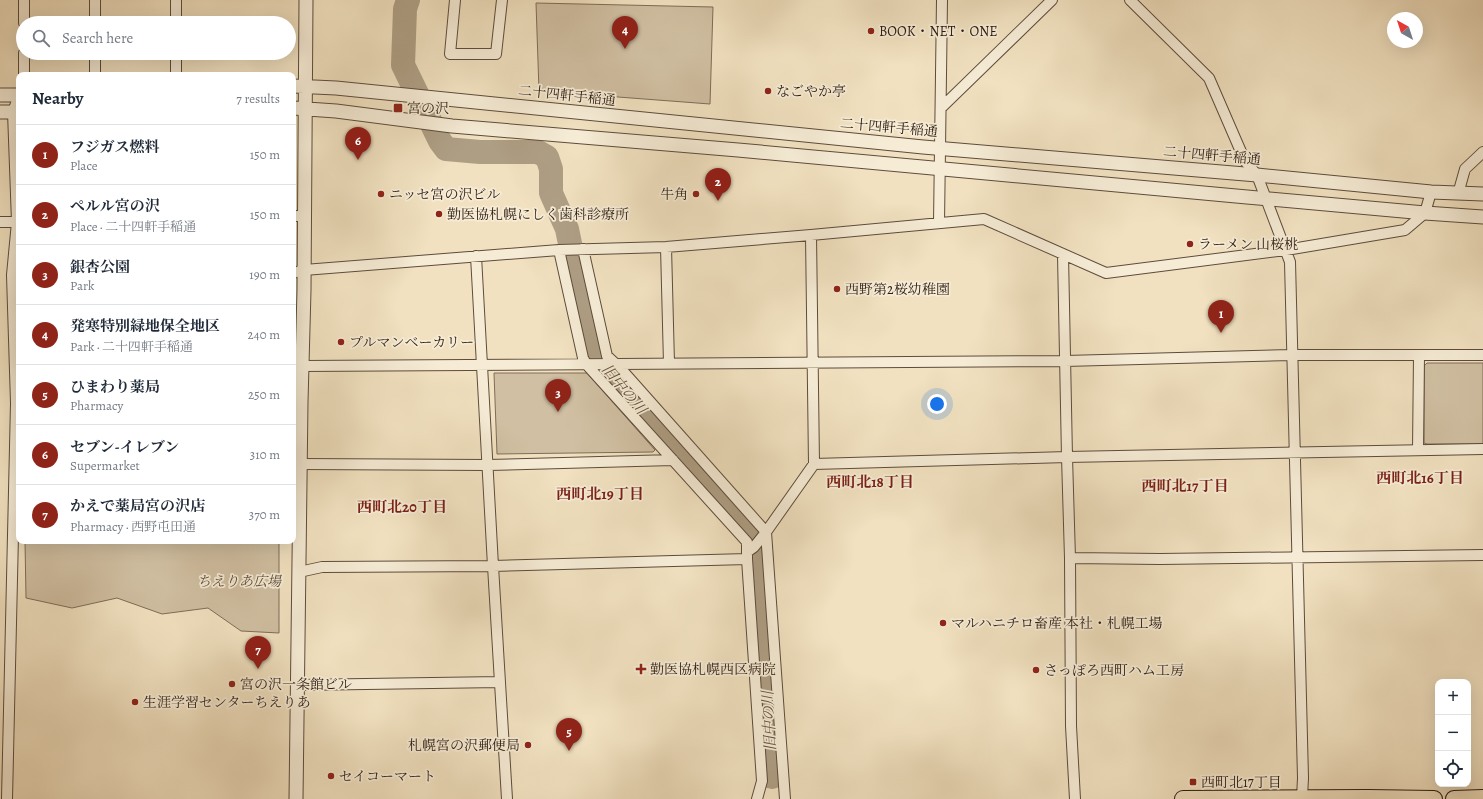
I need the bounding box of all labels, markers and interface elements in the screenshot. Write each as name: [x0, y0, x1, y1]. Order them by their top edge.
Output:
north arrow: [1387, 12, 1423, 48]
search box: [16, 16, 296, 60]
pin: 4: [612, 16, 638, 49]
place label: BOOK・NET・ONE: [879, 22, 998, 41]
marker: BOOK・NET・ONE: [866, 26, 876, 36]
icon: search: [30, 27, 52, 49]
text: Search here: [62, 28, 133, 48]
street label: 二十四軒手稲通: [517, 81, 617, 110]
place label: なごやか亭: [776, 82, 846, 101]
marker: なごやか亭: [763, 86, 773, 96]
text: Nearby: [32, 87, 83, 110]
text: 7 results: [236, 90, 280, 107]
place label: 宮の沢: [407, 99, 449, 118]
marker: 宮の沢: [392, 102, 404, 114]
street label: 二十四軒手稲通: [839, 114, 939, 141]
pin: 6: [345, 127, 371, 160]
text: フジガス燃料: [70, 137, 159, 157]
street label: 二十四軒手稲通: [1162, 142, 1262, 169]
text: 1: [43, 146, 47, 163]
text: 150 m: [250, 146, 280, 163]
text: Place: [70, 157, 98, 174]
pin: 2: [705, 168, 731, 201]
place label: ニッセ宮の沢ビル: [389, 185, 500, 204]
place label: 牛角: [660, 185, 688, 204]
marker: ニッセ宮の沢ビル: [376, 189, 386, 199]
marker: 牛角: [691, 189, 701, 199]
text: ペルル宮の沢: [70, 196, 160, 216]
place label: 勤医協札幌にしく歯科診療所: [447, 205, 629, 224]
text: 2: [42, 206, 48, 223]
text: 150 m: [250, 206, 280, 223]
marker: 勤医協札幌にしく歯科診療所: [434, 209, 444, 219]
text: Place · 二十四軒手稲通: [70, 218, 196, 235]
place label: ラーメン 山桜桃: [1198, 235, 1298, 254]
marker: ラーメン 山桜桃: [1185, 239, 1195, 249]
text: 銀杏公園: [70, 257, 130, 277]
text: 3: [42, 266, 48, 283]
text: 190 m: [249, 266, 280, 283]
text: Park: [70, 277, 94, 294]
place label: 西野第2桜幼稚園: [845, 280, 950, 299]
marker: 西野第2桜幼稚園: [832, 284, 842, 294]
pin: 1: [1208, 300, 1234, 333]
text: 発寒特別緑地保全地区: [70, 316, 220, 336]
text: 4: [42, 326, 48, 343]
text: 240 m: [248, 326, 280, 343]
place label: プルマンベーカリー: [349, 333, 474, 352]
marker: プルマンベーカリー: [336, 337, 346, 347]
text: Park · 二十四軒手稲通: [70, 338, 193, 355]
water label: 旧中の川: [597, 360, 652, 420]
text: ひまわり薬局: [70, 377, 160, 397]
pin: 3: [545, 379, 571, 412]
text: 5: [42, 386, 48, 403]
text: 250 m: [248, 386, 280, 403]
your location: [927, 394, 947, 414]
text: Pharmacy: [70, 397, 123, 414]
text: セブン-イレブン: [70, 437, 179, 457]
text: 6: [42, 446, 48, 463]
text: 310 m: [250, 446, 280, 463]
text: Supermarket: [70, 457, 140, 474]
district label: 西町北16丁目: [1376, 468, 1464, 488]
district label: 西町北18丁目: [826, 472, 914, 492]
district label: 西町北17丁目: [1142, 476, 1228, 496]
district label: 西町北19丁目: [556, 484, 644, 504]
text: かえで薬局宮の沢店: [70, 496, 205, 516]
district label: 西町北20丁目: [357, 497, 447, 517]
text: 7: [42, 506, 48, 523]
text: 370 m: [249, 506, 280, 523]
text: Pharmacy · 西野屯田通: [70, 518, 196, 535]
park label: ちえりあ広場: [197, 572, 283, 591]
place label: マルハニチロ畜産 本社・札幌工場: [951, 614, 1163, 633]
marker: マルハニチロ畜産 本社・札幌工場: [938, 618, 948, 628]
pin: 7: [245, 636, 271, 669]
place label: 勤医協札幌西区病院: [650, 660, 776, 679]
place label: さっぽろ西町ハム工房: [1044, 661, 1184, 680]
marker: 勤医協札幌西区病院: [635, 663, 647, 675]
marker: さっぽろ西町ハム工房: [1031, 665, 1041, 675]
place label: 宮の沢一条館ビル: [240, 675, 352, 694]
marker: 宮の沢一条館ビル: [227, 679, 237, 689]
map controls: [1435, 679, 1471, 787]
button: +: [1435, 679, 1471, 715]
water label: 旧中の川: [757, 689, 781, 751]
place label: 生涯学習センターちえりあ: [143, 693, 310, 712]
marker: 生涯学習センターちえりあ: [130, 697, 140, 707]
button: −: [1435, 715, 1471, 751]
pin: 5: [556, 718, 582, 751]
place label: 札幌宮の沢郵便局: [408, 736, 520, 755]
marker: 札幌宮の沢郵便局: [523, 740, 533, 750]
button: locate: [1435, 751, 1471, 787]
place label: セイコーマート: [339, 767, 436, 786]
marker: セイコーマート: [326, 771, 336, 781]
place label: 西町北17丁目: [1201, 773, 1282, 792]
marker: 西町北17丁目: [1188, 777, 1198, 787]

